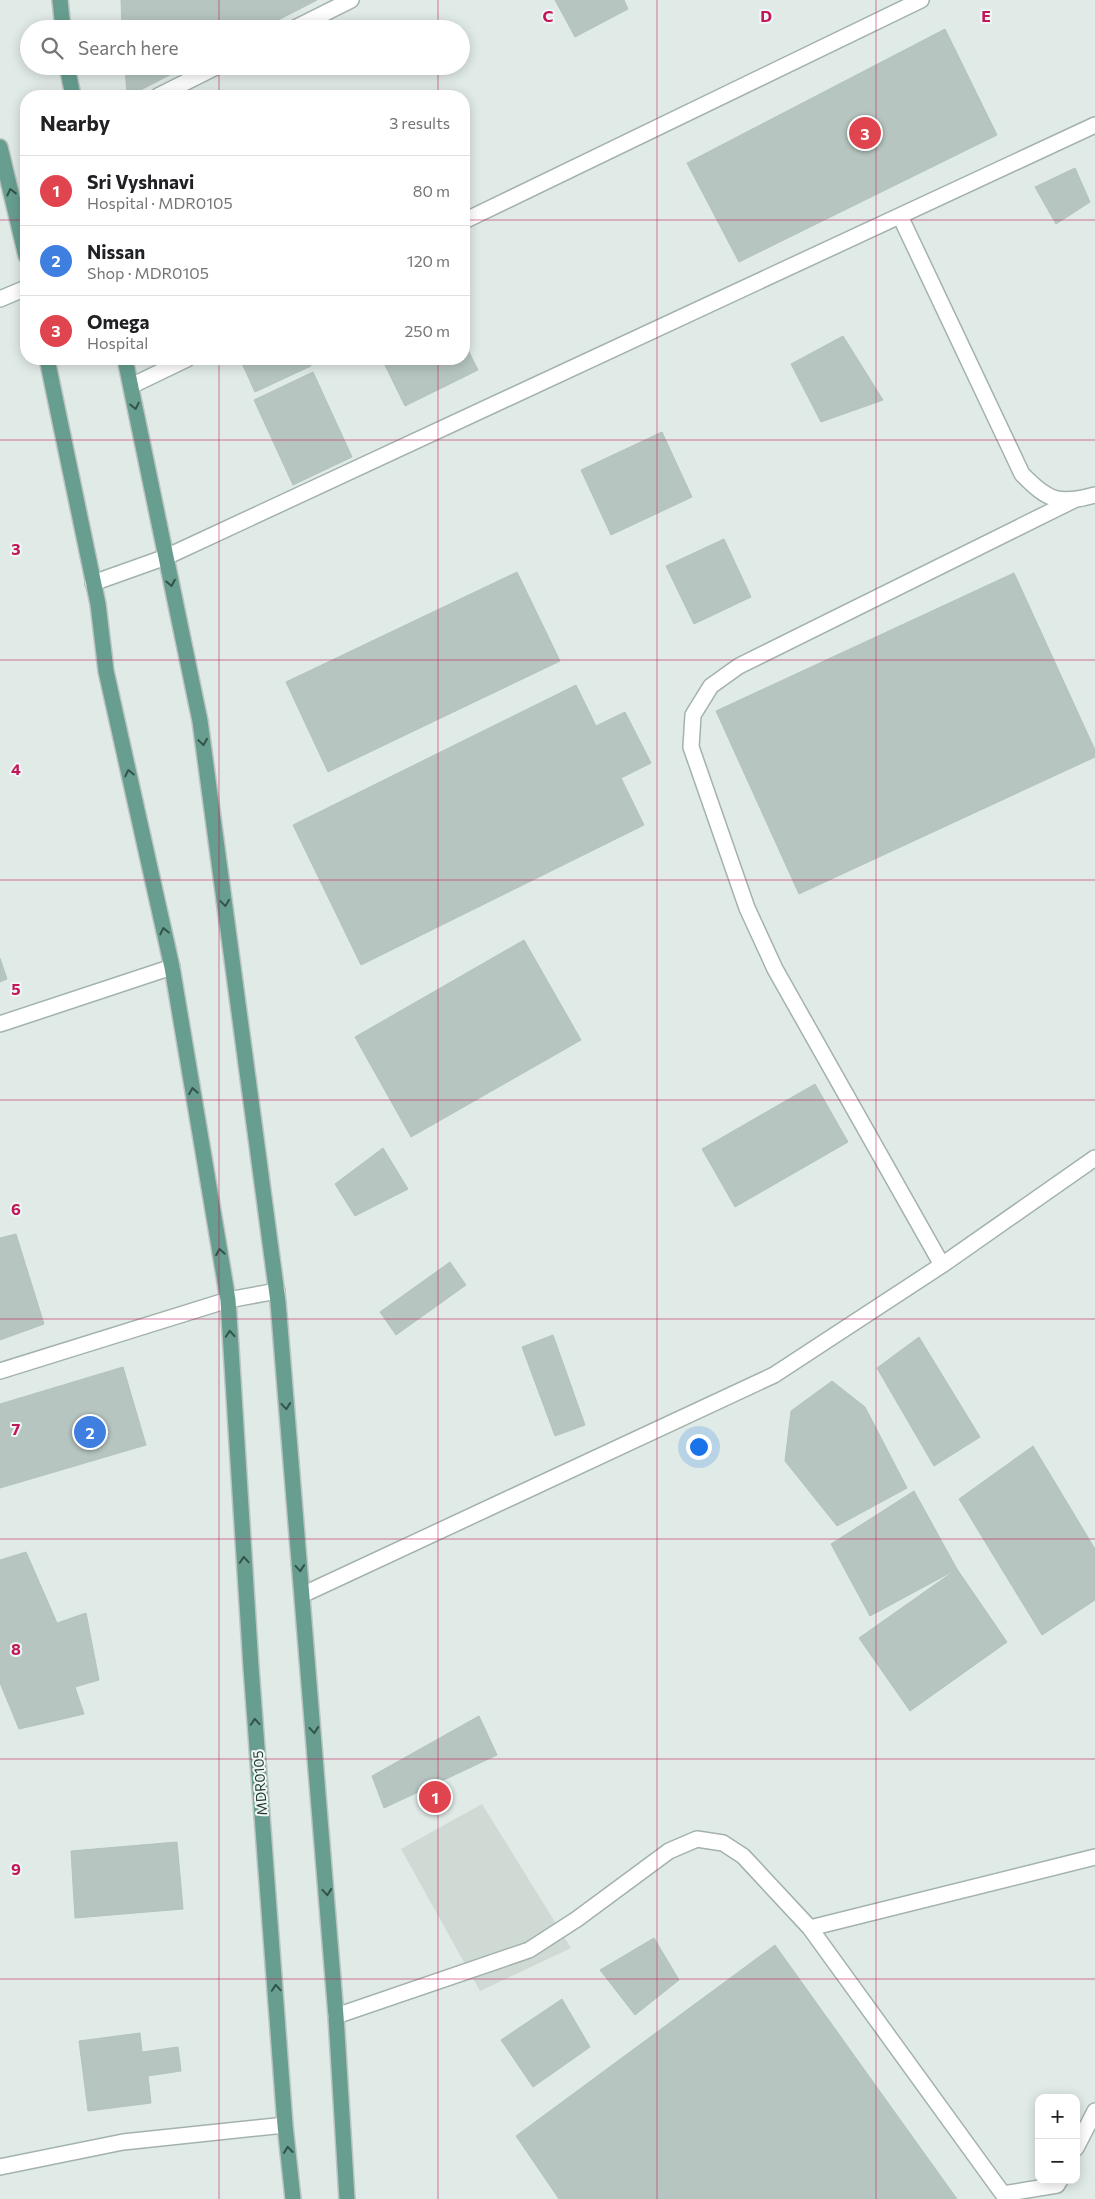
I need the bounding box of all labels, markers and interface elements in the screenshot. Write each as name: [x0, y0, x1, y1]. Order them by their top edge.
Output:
text: C: [543, 6, 554, 25]
text: D: [760, 6, 772, 25]
text: E: [981, 6, 991, 25]
search box: [20, 20, 470, 75]
icon: search: [38, 34, 66, 62]
text: Search here: [78, 36, 178, 59]
text: Nearby: [40, 110, 110, 135]
text: 3 results: [389, 113, 450, 132]
pin: 3: [849, 114, 881, 152]
text: Sri Vyshnavi: [87, 170, 194, 193]
text: 1: [52, 181, 60, 200]
text: 80 m: [413, 181, 450, 200]
one-way arrow: [6, 187, 17, 196]
text: Hospital · MDR0105: [87, 193, 233, 212]
text: Nissan: [87, 240, 145, 263]
text: 2: [51, 251, 61, 270]
text: 120 m: [407, 251, 450, 270]
text: Shop · MDR0105: [87, 263, 209, 282]
text: Omega: [87, 310, 149, 333]
text: 3: [51, 321, 61, 340]
text: 250 m: [404, 321, 450, 340]
text: Hospital: [87, 333, 148, 352]
one-way arrow: [129, 402, 140, 411]
text: 3: [11, 539, 21, 558]
one-way arrow: [166, 578, 176, 587]
one-way arrow: [197, 739, 208, 747]
text: 4: [11, 759, 21, 778]
one-way arrow: [124, 768, 135, 777]
one-way arrow: [219, 899, 229, 908]
one-way arrow: [159, 927, 170, 936]
text: 5: [11, 979, 21, 998]
one-way arrow: [188, 1087, 198, 1096]
text: 6: [11, 1199, 21, 1218]
one-way arrow: [215, 1247, 225, 1256]
one-way arrow: [224, 1329, 235, 1337]
one-way arrow: [281, 1403, 292, 1411]
pin: 2: [74, 1413, 106, 1451]
text: 7: [12, 1419, 21, 1438]
your location: [686, 1434, 712, 1460]
one-way arrow: [239, 1555, 250, 1563]
one-way arrow: [294, 1565, 305, 1573]
text: 8: [11, 1639, 21, 1658]
one-way arrow: [250, 1717, 261, 1725]
one-way arrow: [308, 1727, 319, 1735]
street label: MDR0105: [249, 1750, 270, 1816]
pin: 1: [419, 1778, 451, 1816]
text: 9: [11, 1859, 21, 1878]
one-way arrow: [321, 1889, 332, 1897]
one-way arrow: [271, 1984, 282, 1992]
map controls: [1035, 2094, 1080, 2184]
button: +: [1035, 2094, 1080, 2139]
button: −: [1035, 2139, 1080, 2184]
one-way arrow: [283, 2146, 294, 2154]

